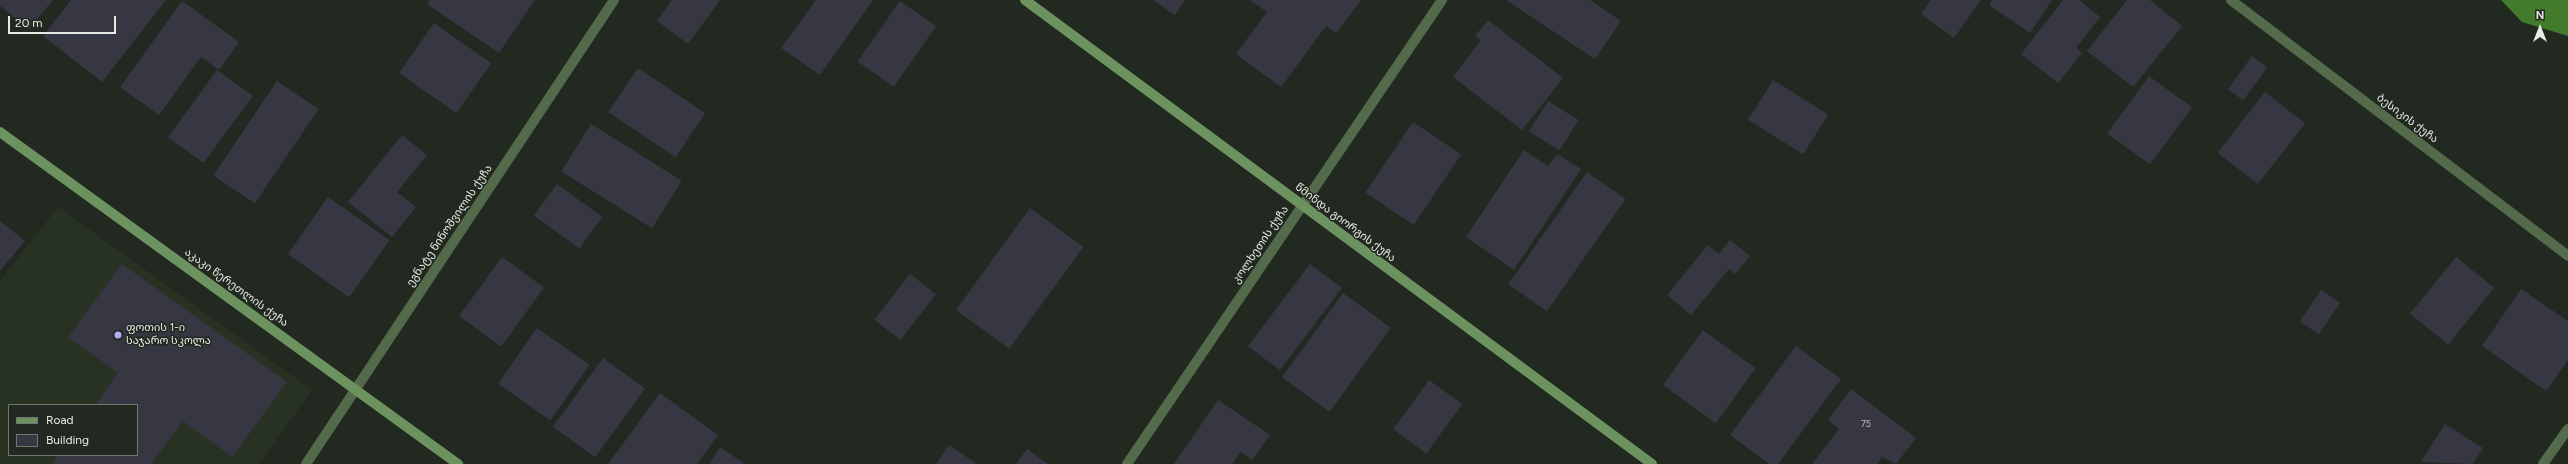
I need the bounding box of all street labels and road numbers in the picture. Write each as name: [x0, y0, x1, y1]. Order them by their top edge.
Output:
street label: ბესიკის ქუჩა: [2374, 92, 2440, 146]
street label: ეგნატე ნინოშვილის ქუჩა: [404, 163, 496, 289]
street label: წმინდა გიორგის ქუჩა: [1292, 181, 1398, 265]
street label: კოლხეთის ქუჩა: [1230, 204, 1292, 286]
street label: აკაკი წერეთლის ქუჩა: [182, 246, 290, 330]

